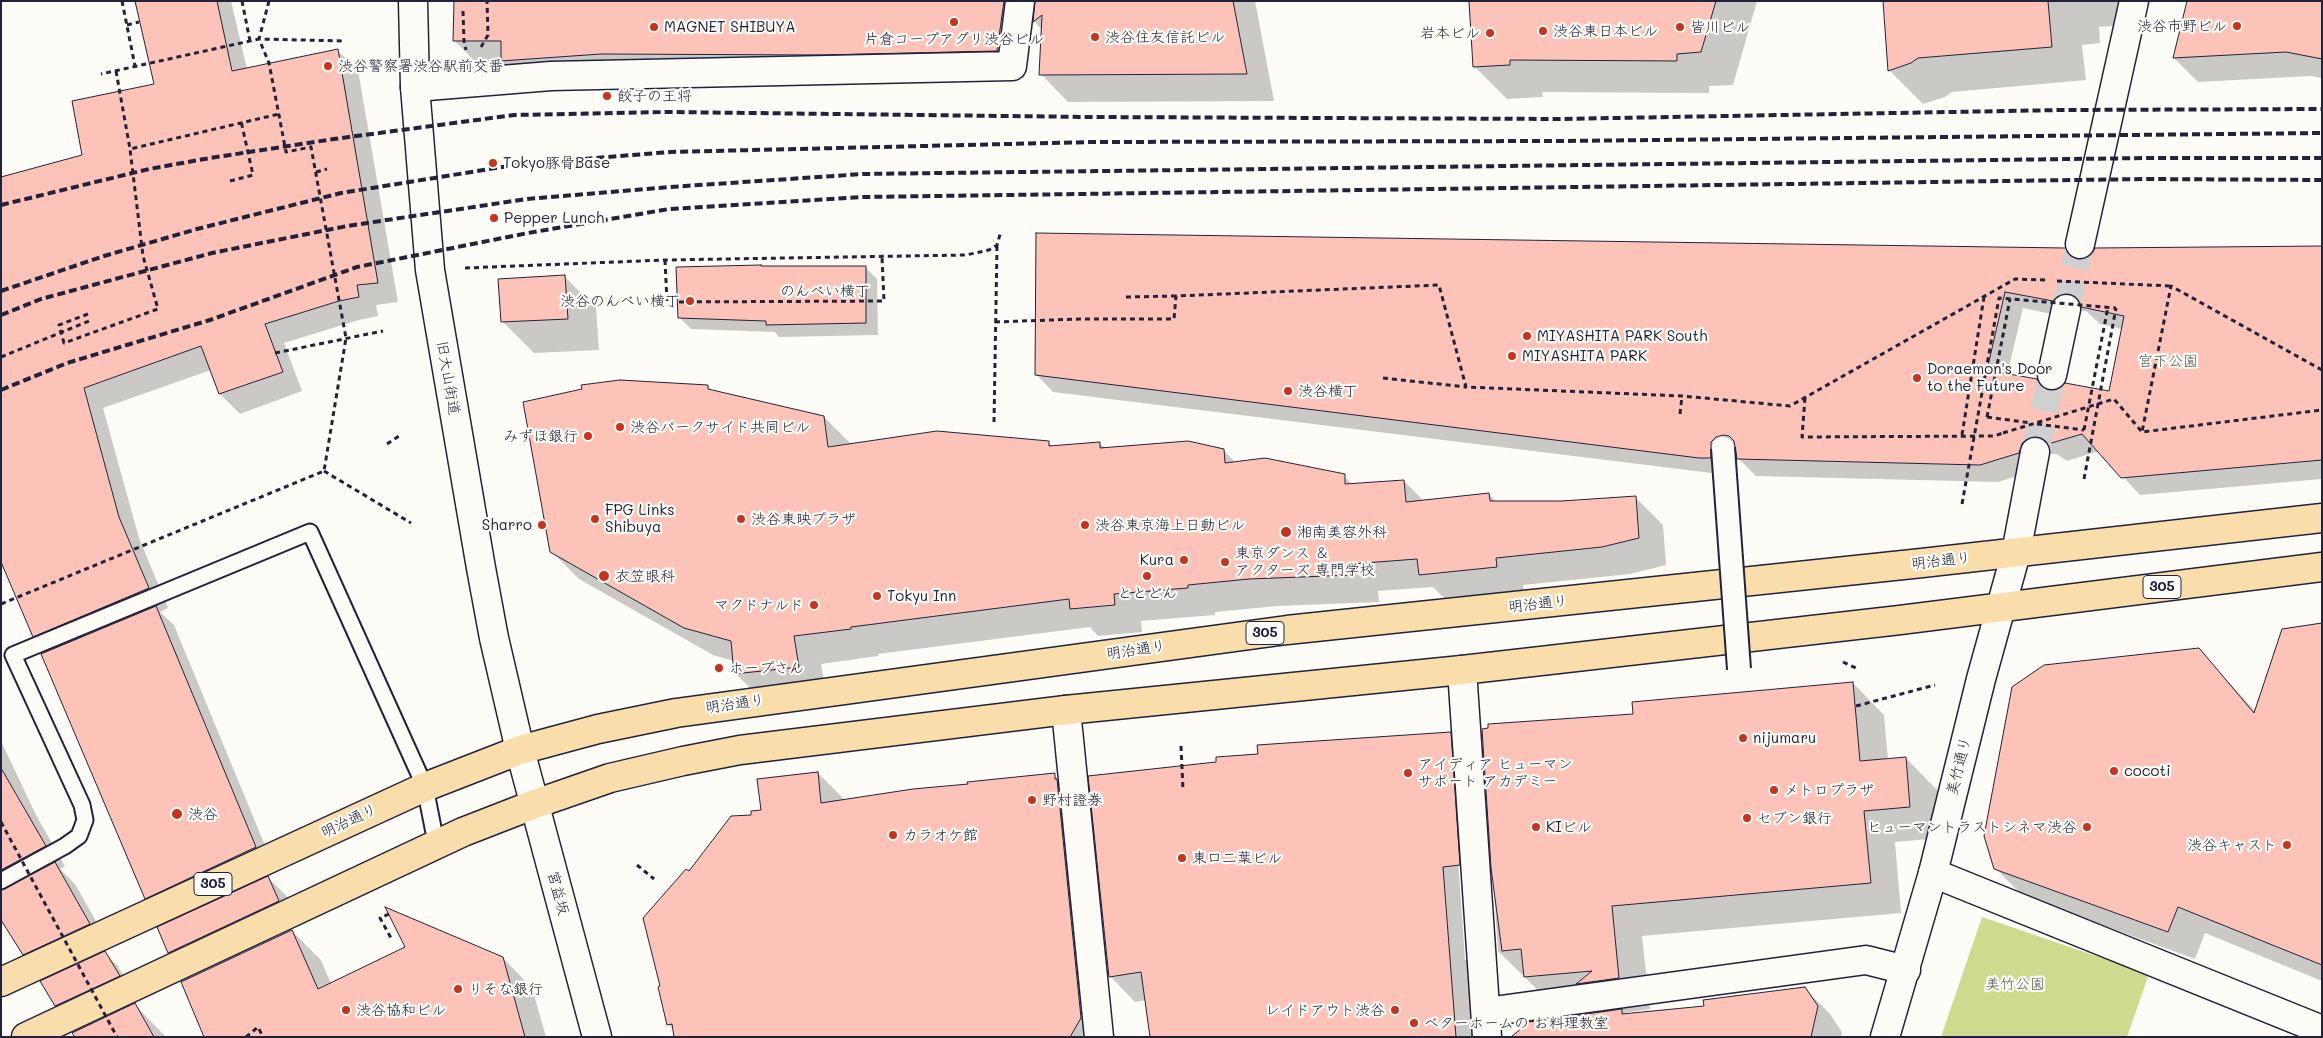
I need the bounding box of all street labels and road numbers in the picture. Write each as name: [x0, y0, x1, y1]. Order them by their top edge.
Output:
street label: のんべい横丁: [780, 282, 870, 300]
street label: 旧大山街道: [433, 340, 463, 416]
street label: 明治通り: [1910, 549, 1972, 573]
road number: 305: [2143, 576, 2181, 598]
street label: 明治通り: [1507, 592, 1569, 616]
road number: 305: [1246, 622, 1284, 644]
street label: 明治通り: [1105, 637, 1167, 663]
street label: 明治通り: [704, 691, 766, 717]
street label: 美竹通り: [1943, 735, 1975, 797]
street label: 明治通り: [318, 800, 380, 842]
street label: 宮益坂: [543, 869, 573, 917]
road number: 305: [194, 872, 232, 896]

